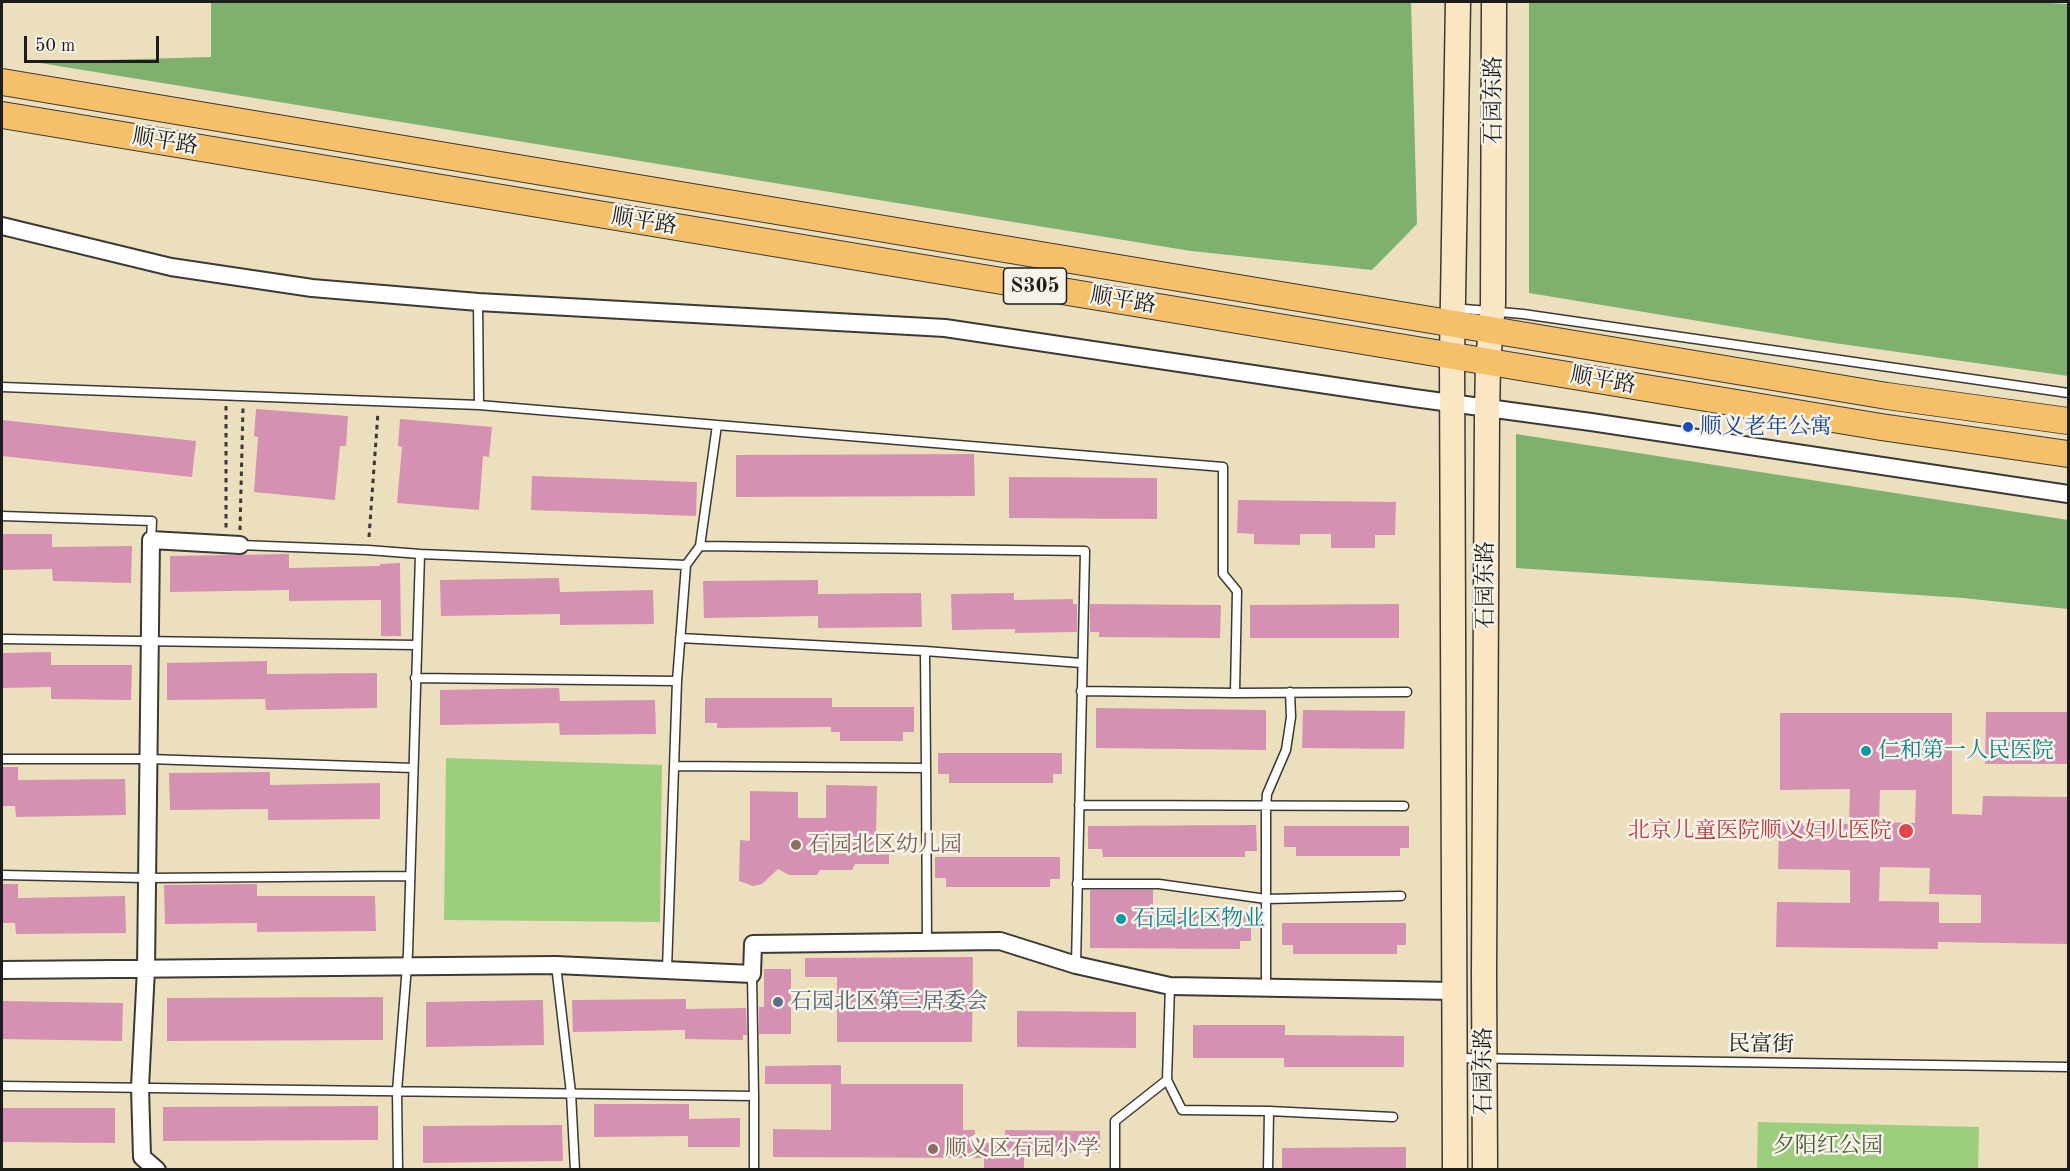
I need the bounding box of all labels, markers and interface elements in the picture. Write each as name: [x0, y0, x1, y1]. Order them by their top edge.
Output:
scale bar: [27, 24, 162, 62]
text: 50 m: [35, 37, 75, 55]
street label: 石园东路: [1481, 56, 1507, 144]
street label: 顺平路: [130, 124, 200, 160]
street label: 顺平路: [609, 204, 679, 240]
road number: S305: [1004, 268, 1066, 304]
street label: 顺平路: [1088, 283, 1158, 319]
street label: 顺平路: [1568, 362, 1638, 400]
place label: 顺义老年公寓: [1700, 414, 1832, 440]
marker: 顺义老年公寓: [1681, 420, 1695, 434]
street label: 石园东路: [1473, 541, 1499, 629]
place label: 仁和第一人民医院: [1878, 738, 2054, 764]
marker: 仁和第一人民医院: [1859, 744, 1873, 758]
place label: 北京儿童医院顺义妇儿医院: [1628, 818, 1892, 844]
marker: 北京儿童医院顺义妇儿医院: [1897, 822, 1915, 840]
place label: 石园北区幼儿园: [808, 832, 962, 858]
marker: 石园北区幼儿园: [789, 838, 803, 852]
place label: 石园北区物业: [1133, 906, 1265, 932]
marker: 石园北区物业: [1114, 912, 1128, 926]
place label: 石园北区第三居委会: [790, 989, 988, 1015]
marker: 石园北区第三居委会: [771, 995, 785, 1009]
street label: 石园东路: [1471, 1027, 1497, 1115]
street label: 民富街: [1728, 1031, 1794, 1059]
park label: 夕阳红公园: [1773, 1133, 1883, 1159]
place label: 顺义区石园小学: [945, 1136, 1099, 1162]
marker: 顺义区石园小学: [926, 1142, 940, 1156]

